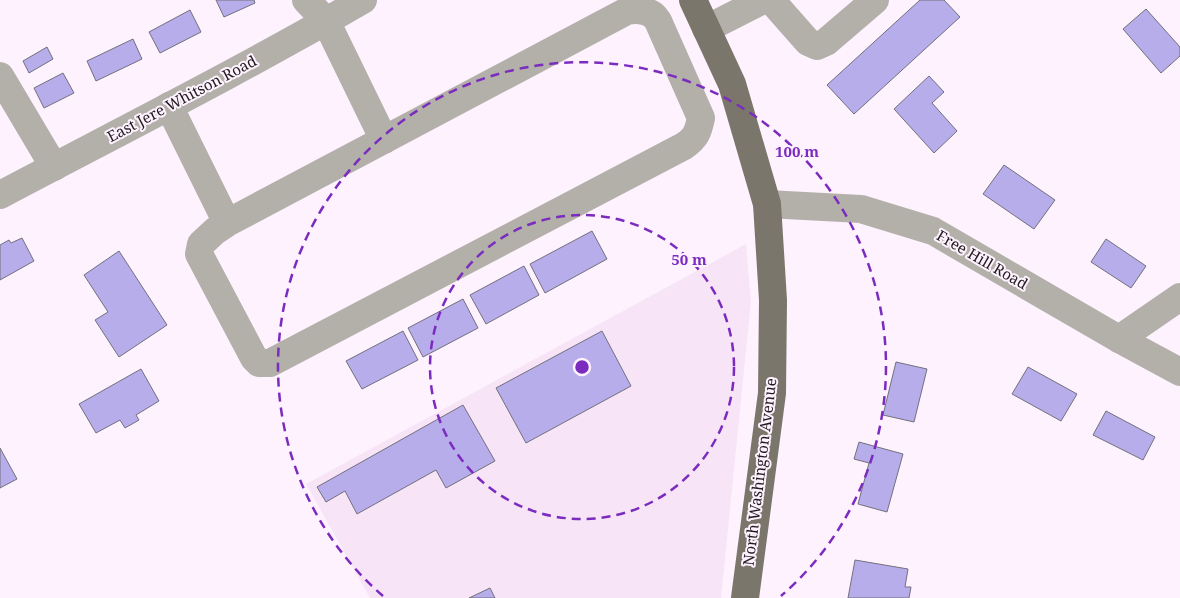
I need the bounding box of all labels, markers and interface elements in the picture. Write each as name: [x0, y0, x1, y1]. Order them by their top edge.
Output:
street label: East Jere Whitson Road: [103, 50, 260, 146]
text: 100 m: [775, 141, 819, 161]
street label: Free Hill Road: [933, 225, 1032, 293]
text: 50 m: [671, 249, 707, 269]
centre of rings: [573, 358, 591, 376]
street label: North Washington Avenue: [738, 377, 780, 567]

